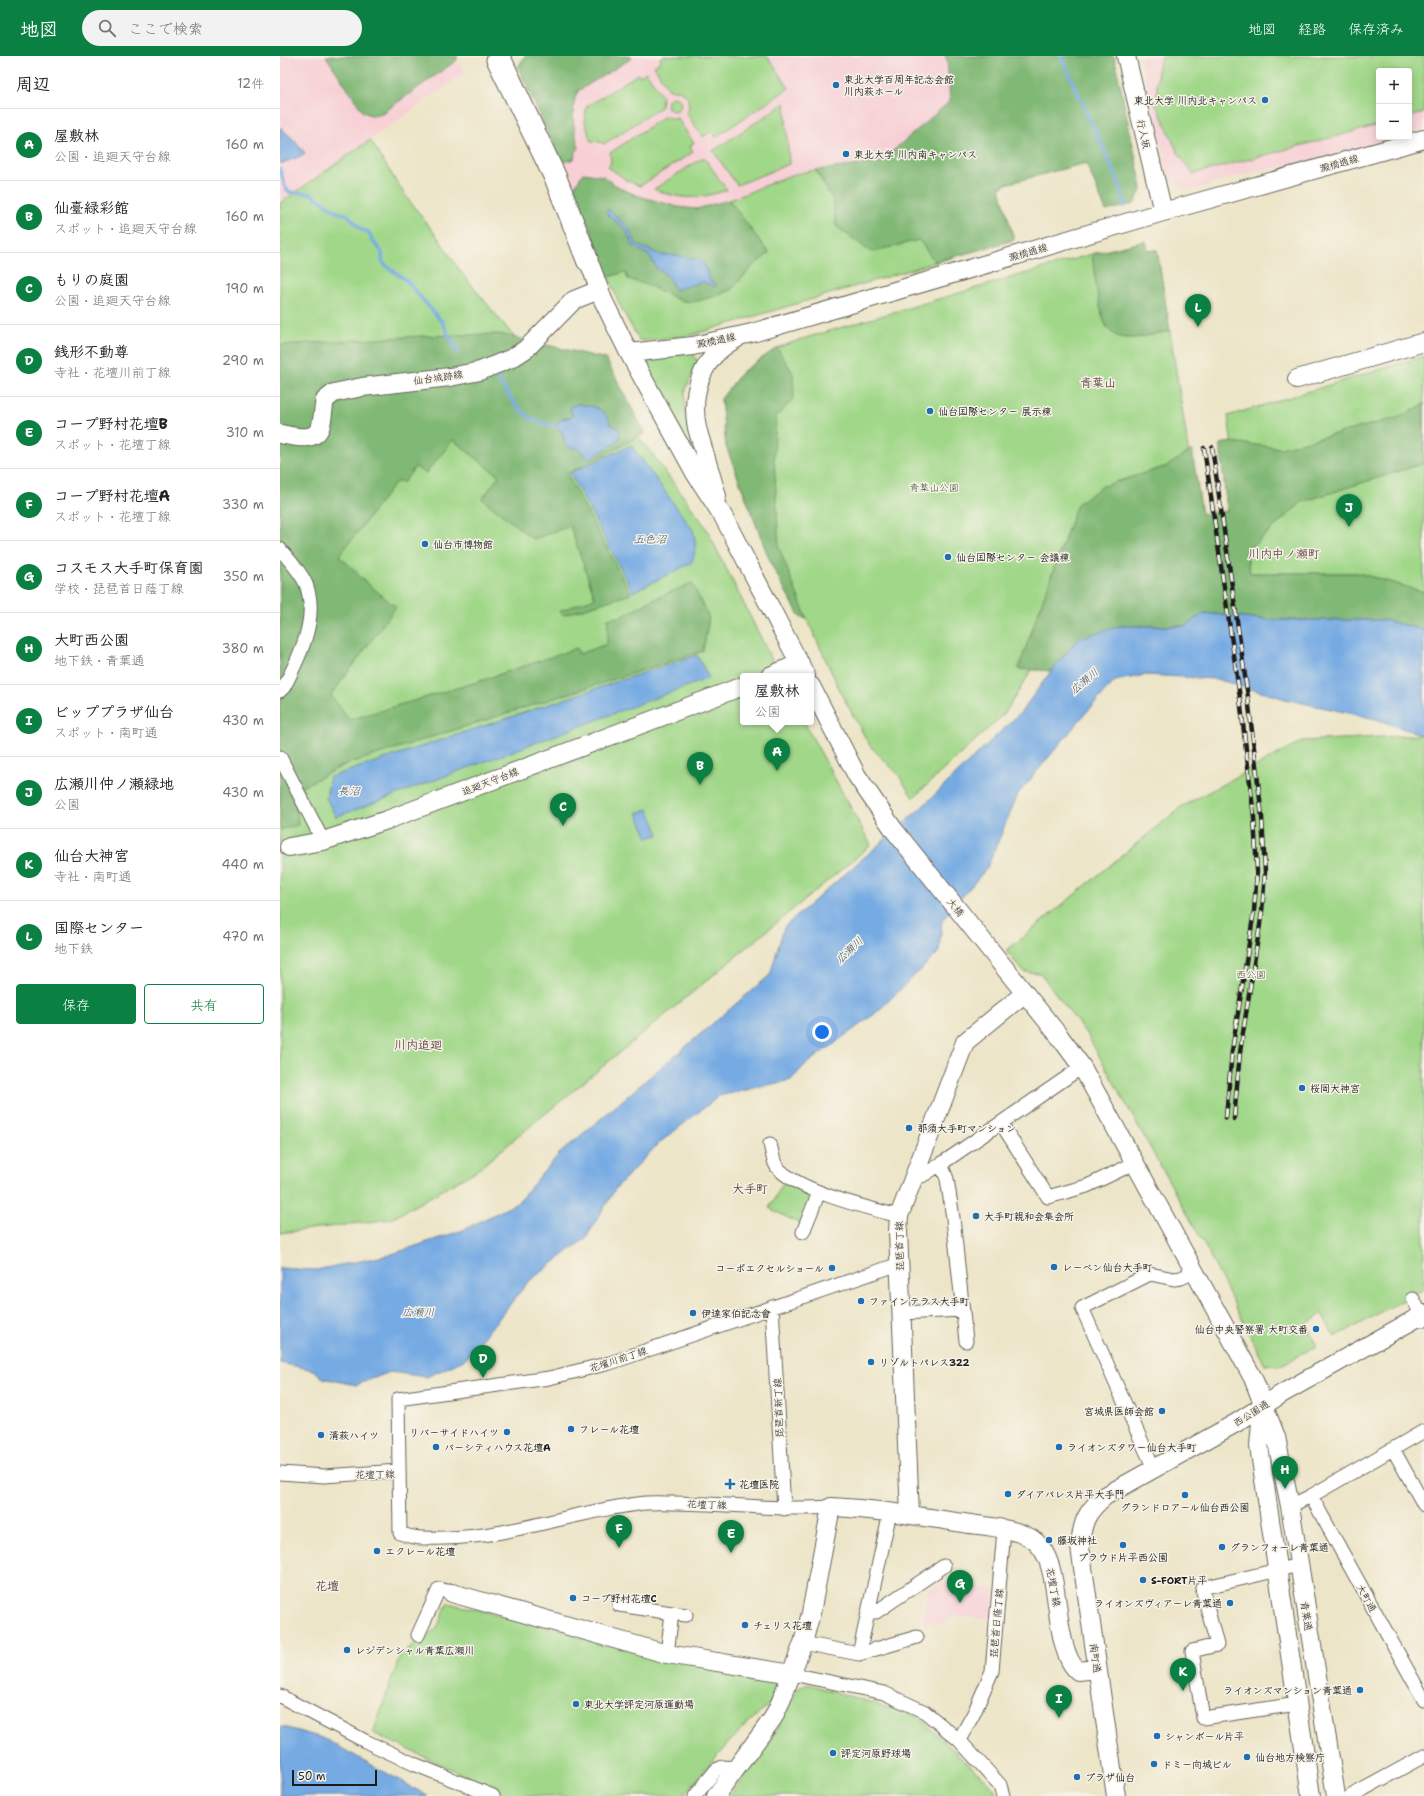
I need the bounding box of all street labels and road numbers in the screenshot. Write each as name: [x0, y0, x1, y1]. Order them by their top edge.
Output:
street label: 行人坂: [1134, 118, 1153, 150]
street label: 澱橋通線: [1318, 152, 1360, 175]
street label: 澱橋通線: [1007, 241, 1049, 264]
street label: 澱橋通線: [695, 330, 737, 351]
street label: 仙台城跡線: [412, 368, 464, 387]
street label: 追廻天守台線: [460, 765, 521, 798]
street label: 大橋: [944, 895, 967, 919]
street label: 琵琶首丁線: [893, 1221, 906, 1271]
street label: 花壇川前丁線: [588, 1344, 649, 1375]
street label: 琵琶首新丁線: [771, 1378, 786, 1438]
street label: 西公園通: [1231, 1397, 1272, 1430]
street label: 花壇丁線: [355, 1468, 395, 1481]
street label: 花壇丁線: [687, 1497, 727, 1512]
street label: 花壇丁線: [1043, 1566, 1064, 1608]
street label: 大町通: [1354, 1582, 1380, 1615]
street label: 琵琶首日蔭丁線: [987, 1588, 1006, 1658]
street label: 青葉通: [1298, 1600, 1315, 1632]
street label: 南町通: [1087, 1642, 1104, 1674]

